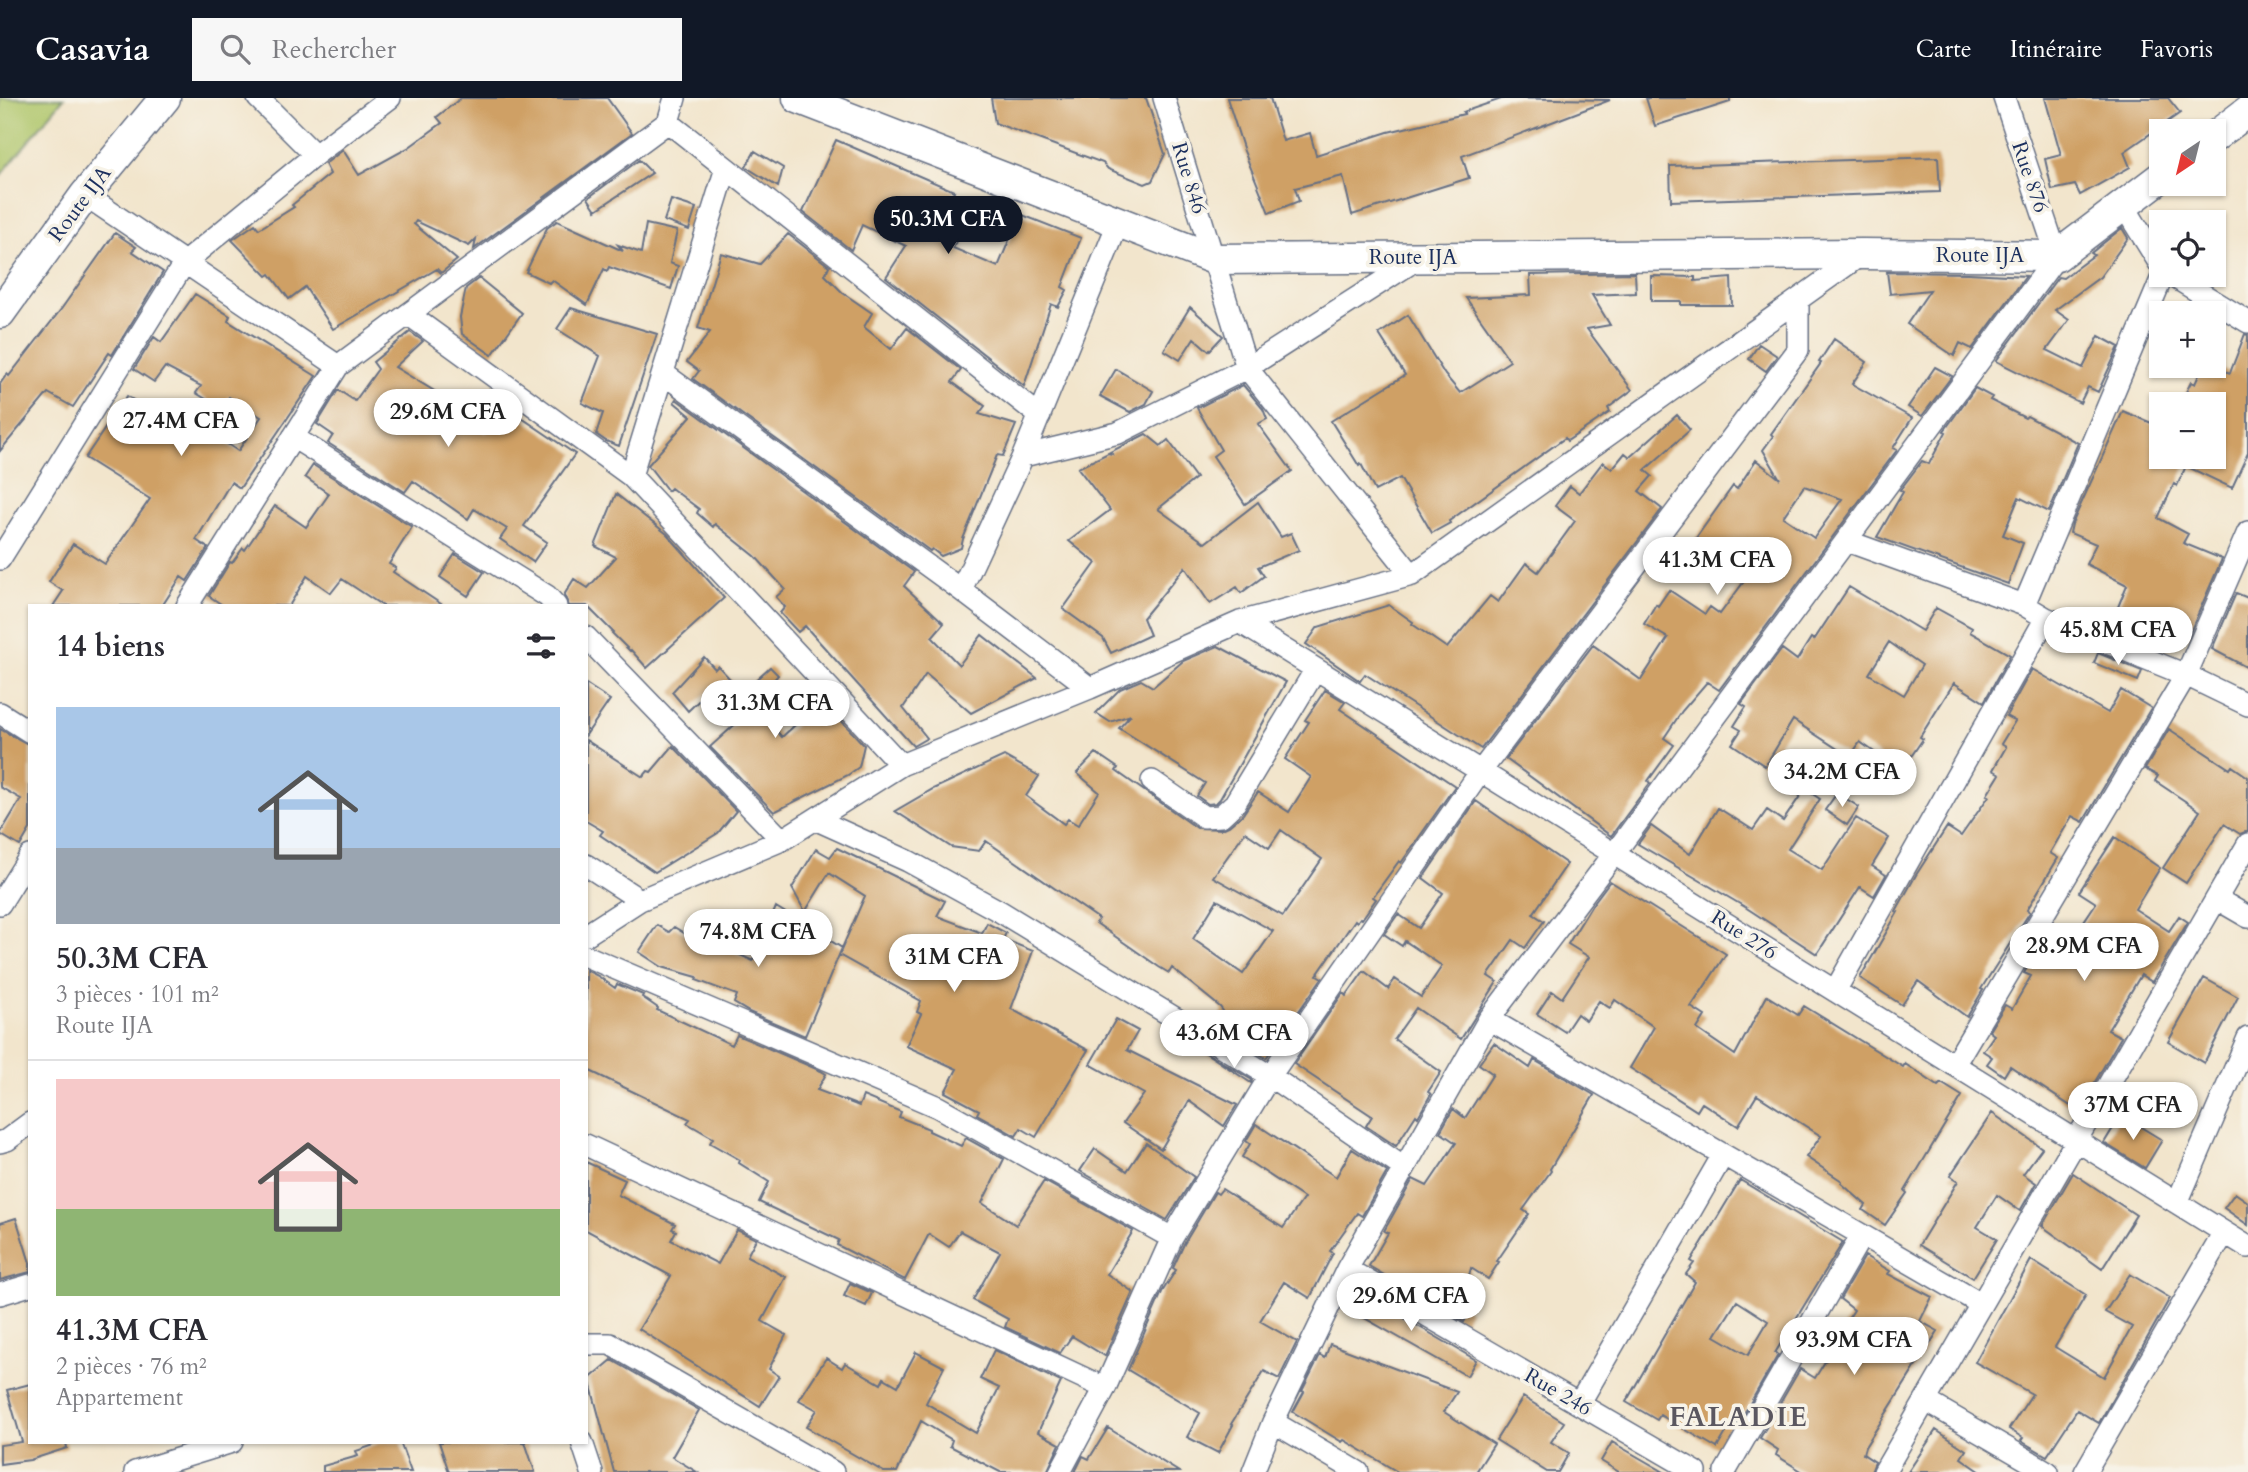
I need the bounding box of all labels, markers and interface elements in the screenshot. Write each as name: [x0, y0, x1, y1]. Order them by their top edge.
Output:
search box: [192, 18, 682, 81]
text: Casavia: [35, 27, 150, 72]
icon: search: [216, 30, 254, 68]
text: Rechercher: [272, 32, 396, 67]
text: Carte: [1916, 33, 1972, 66]
text: Itinéraire: [2010, 33, 2102, 66]
text: Favoris: [2140, 33, 2213, 66]
north arrow: [2149, 119, 2226, 196]
map controls: [2149, 119, 2226, 469]
street label: Rue 876: [2004, 138, 2056, 216]
street label: Rue 846: [1164, 139, 1214, 217]
street label: Route IJA: [42, 160, 118, 248]
pin: 50.3M CFA: [868, 197, 1028, 256]
text: 50.3M CFA: [890, 203, 1006, 234]
button: locate: [2149, 210, 2226, 287]
street label: Route IJA: [1936, 241, 2024, 270]
street label: Route IJA: [1369, 243, 1457, 272]
button: +: [2149, 301, 2226, 378]
pin: 29.6M CFA: [368, 390, 528, 449]
button: −: [2149, 392, 2226, 469]
text: 29.6M CFA: [390, 396, 506, 427]
pin: 27.4M CFA: [101, 398, 261, 458]
text: 27.4M CFA: [123, 405, 239, 436]
pin: 41.3M CFA: [1637, 538, 1797, 597]
text: 41.3M CFA: [1659, 544, 1775, 575]
pin: 45.8M CFA: [2038, 608, 2198, 667]
text: 45.8M CFA: [2060, 614, 2176, 645]
text: 14 biens: [56, 626, 165, 667]
icon: filters: [522, 627, 560, 665]
pin: 31.3M CFA: [695, 680, 855, 740]
text: 31.3M CFA: [717, 687, 833, 718]
pin: 34.2M CFA: [1762, 750, 1922, 809]
icon: home: [245, 752, 371, 878]
text: 34.2M CFA: [1784, 756, 1900, 787]
street label: Rue 276: [1705, 903, 1783, 967]
pin: 74.8M CFA: [678, 910, 838, 969]
text: 74.8M CFA: [700, 916, 816, 947]
pin: 28.9M CFA: [2004, 924, 2164, 983]
text: 28.9M CFA: [2026, 930, 2142, 961]
pin: 31M CFA: [889, 934, 1019, 994]
text: 50.3M CFA: [56, 938, 208, 979]
text: 31M CFA: [905, 941, 1003, 972]
text: 3 pièces · 101 m²: [56, 979, 219, 1010]
text: Route IJA: [56, 1010, 153, 1041]
pin: 43.6M CFA: [1154, 1010, 1314, 1070]
text: 43.6M CFA: [1176, 1017, 1292, 1048]
pin: 37M CFA: [2068, 1082, 2198, 1142]
text: 37M CFA: [2084, 1089, 2182, 1120]
icon: home: [245, 1124, 371, 1250]
pin: 29.6M CFA: [1331, 1274, 1491, 1333]
text: 29.6M CFA: [1353, 1280, 1469, 1311]
text: 41.3M CFA: [56, 1310, 208, 1351]
pin: 93.9M CFA: [1774, 1318, 1934, 1377]
text: 93.9M CFA: [1796, 1324, 1912, 1355]
text: 2 pièces · 76 m²: [56, 1351, 207, 1382]
street label: Rue 246: [1519, 1361, 1597, 1423]
text: Appartement: [56, 1382, 183, 1413]
district label: FALADIE: [1669, 1398, 1809, 1436]

